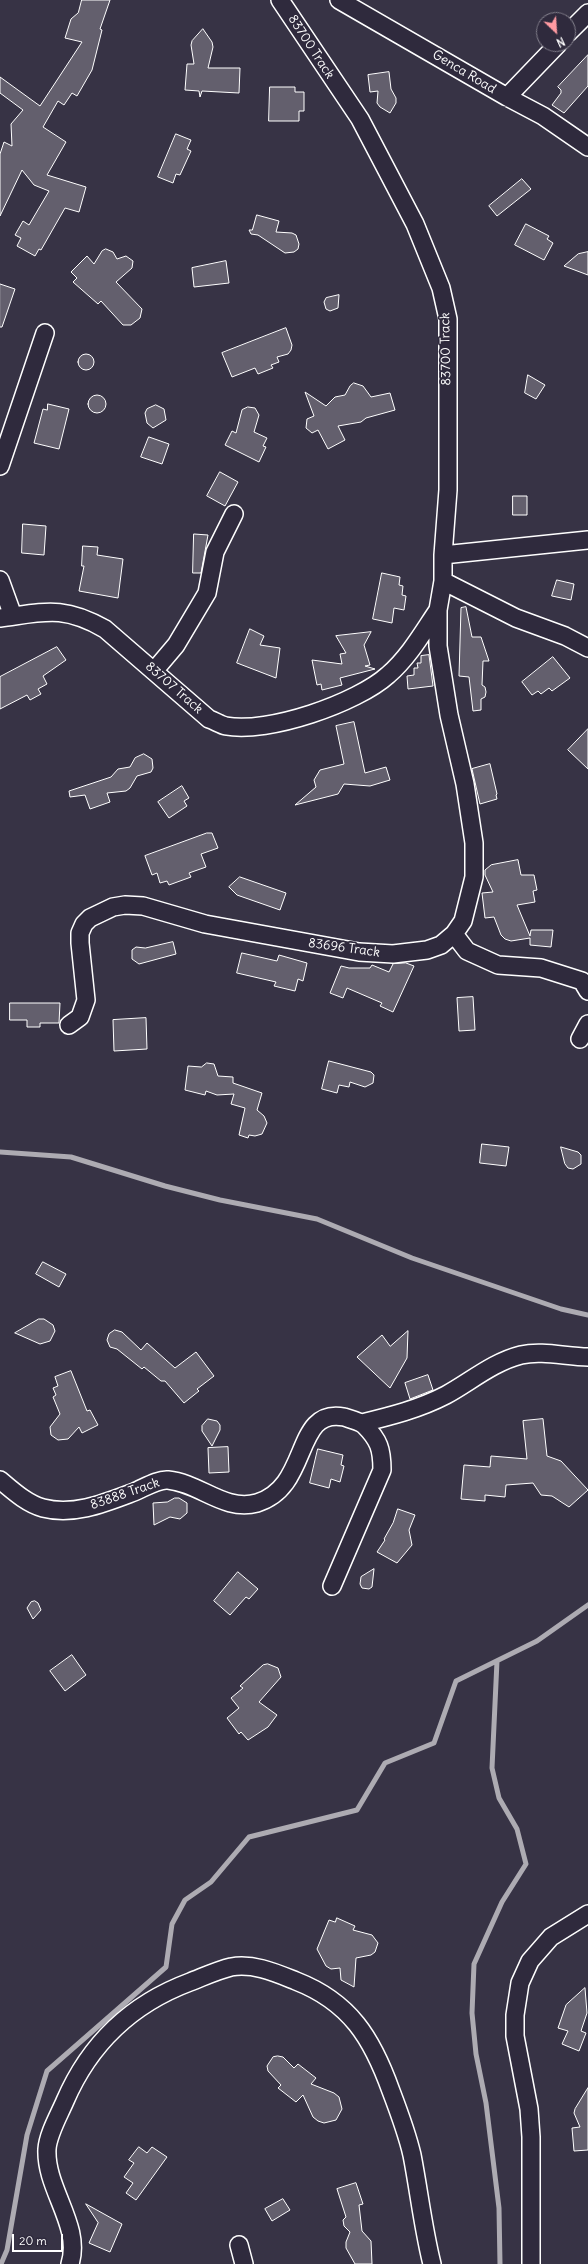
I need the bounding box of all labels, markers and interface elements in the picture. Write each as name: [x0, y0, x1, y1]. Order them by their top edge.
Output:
street label: 83700 Track: [285, 12, 337, 82]
north arrow: [536, 12, 576, 52]
text: N: [554, 34, 567, 50]
street label: Genca Road: [429, 47, 499, 97]
street label: 83700 Track: [438, 312, 454, 386]
street label: 83707 Track: [142, 659, 206, 717]
street label: 83696 Track: [307, 935, 381, 961]
street label: 83888 Track: [88, 1475, 162, 1513]
scale bar: [14, 2226, 65, 2252]
text: 20 m: [19, 2233, 47, 2248]

